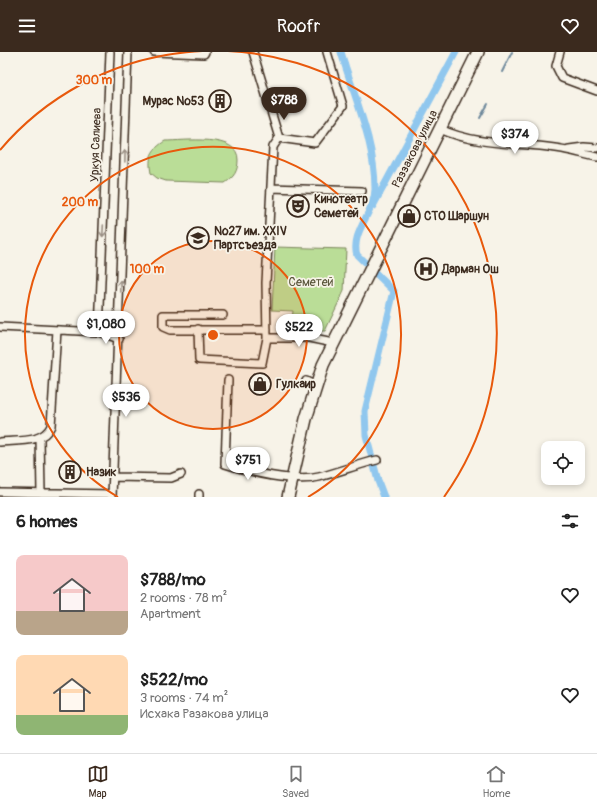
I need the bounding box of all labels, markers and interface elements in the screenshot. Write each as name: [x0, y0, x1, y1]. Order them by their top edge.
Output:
icon: menu: [16, 15, 38, 37]
text: Roofr: [277, 15, 320, 38]
icon: heart: [559, 15, 581, 37]
text: 300 m: [76, 73, 113, 88]
pin: $788: [260, 87, 308, 121]
building icon: Мурас №53: [207, 88, 233, 114]
text: $788: [270, 92, 298, 108]
place label: Мурас №53: [143, 94, 204, 109]
street label: Уркуя Салиева: [87, 107, 105, 182]
street label: Раззакова улица: [389, 107, 441, 190]
pin: $374: [491, 121, 539, 155]
text: $374: [501, 126, 529, 142]
one-way arrow: [121, 150, 129, 163]
place label: Кинотеатр Семетей: [314, 192, 368, 221]
theatre icon: Кинотеатр Семетей: [285, 193, 311, 219]
text: 200 m: [62, 195, 99, 210]
shop icon: СТО Шаршун: [396, 203, 422, 229]
place label: СТО Шаршун: [424, 209, 489, 224]
one-way arrow: [100, 224, 107, 237]
place label: №27 им. XXIV Партсъезда: [214, 224, 287, 253]
school or university icon: №27 им. XXIV Партсъезда: [185, 225, 211, 251]
hospital icon: Дарман Ош: [413, 256, 439, 282]
text: 100 m: [130, 262, 165, 277]
place label: Дарман Ош: [441, 262, 499, 277]
park label: Семетей: [289, 275, 334, 290]
one-way arrow: [117, 280, 125, 293]
pin: $1,080: [73, 311, 139, 345]
pin: $522: [275, 314, 323, 348]
text: $1,080: [86, 316, 126, 332]
text: $522: [285, 319, 313, 335]
centre of rings: [206, 328, 220, 342]
shop icon: Гулкаир: [247, 371, 273, 397]
place label: Гулкаир: [276, 377, 316, 392]
pin: $536: [102, 384, 150, 418]
text: $536: [112, 389, 140, 405]
map controls: [541, 441, 585, 485]
button: locate: [541, 441, 585, 485]
pin: $751: [224, 447, 272, 481]
text: $751: [235, 452, 261, 468]
building icon: Назик: [57, 459, 83, 485]
place label: Назик: [86, 465, 117, 480]
icon: filters: [559, 510, 581, 532]
text: 6 homes: [16, 511, 77, 532]
text: $788/mo: [140, 569, 206, 590]
icon: home: [48, 571, 96, 619]
icon: heart: [559, 584, 581, 606]
text: 2 rooms · 78 m²: [140, 590, 227, 606]
text: Apartment: [140, 606, 201, 622]
text: $522/mo: [140, 669, 208, 690]
icon: home: [48, 671, 96, 719]
icon: heart: [559, 684, 581, 706]
text: 3 rooms · 74 m²: [140, 690, 228, 706]
text: Исхака Разакова улица: [140, 706, 269, 722]
tab: Map: [87, 763, 109, 800]
tab: Saved: [282, 763, 309, 800]
tab: Home: [483, 763, 510, 800]

